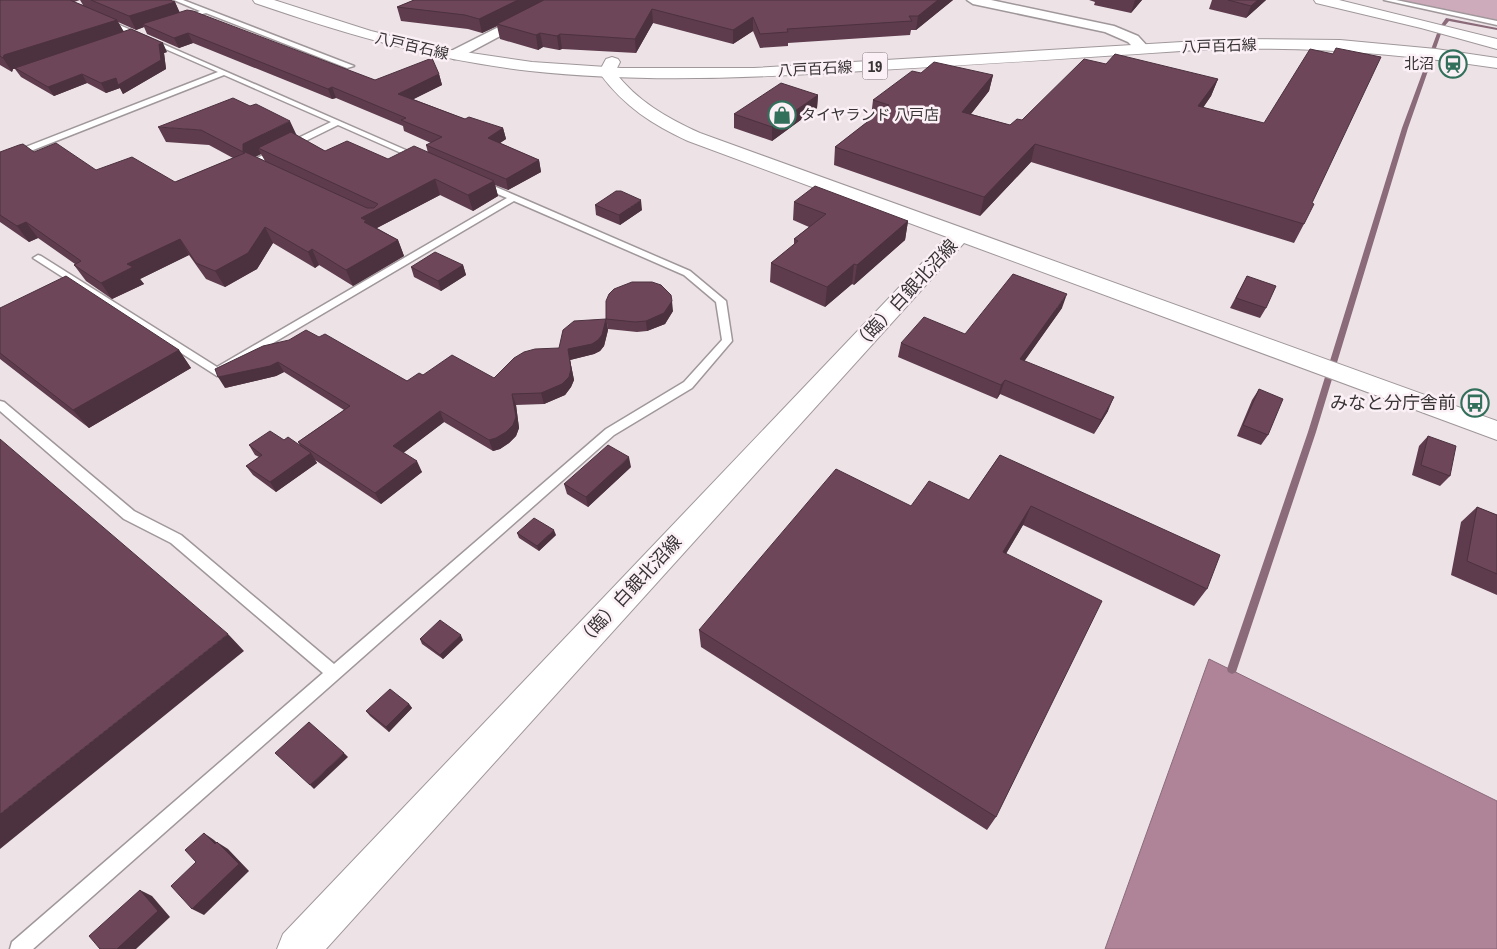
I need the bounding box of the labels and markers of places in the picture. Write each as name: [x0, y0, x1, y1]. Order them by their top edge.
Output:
station icon: 北沼: [1438, 49, 1468, 79]
place label: 北沼: [1404, 53, 1434, 74]
shop icon: タイヤランド 八戸店: [767, 100, 797, 130]
place label: タイヤランド 八戸店: [801, 104, 939, 125]
bus stop icon: みなと分庁舎前: [1460, 388, 1490, 418]
place label: みなと分庁舎前: [1330, 390, 1456, 415]

